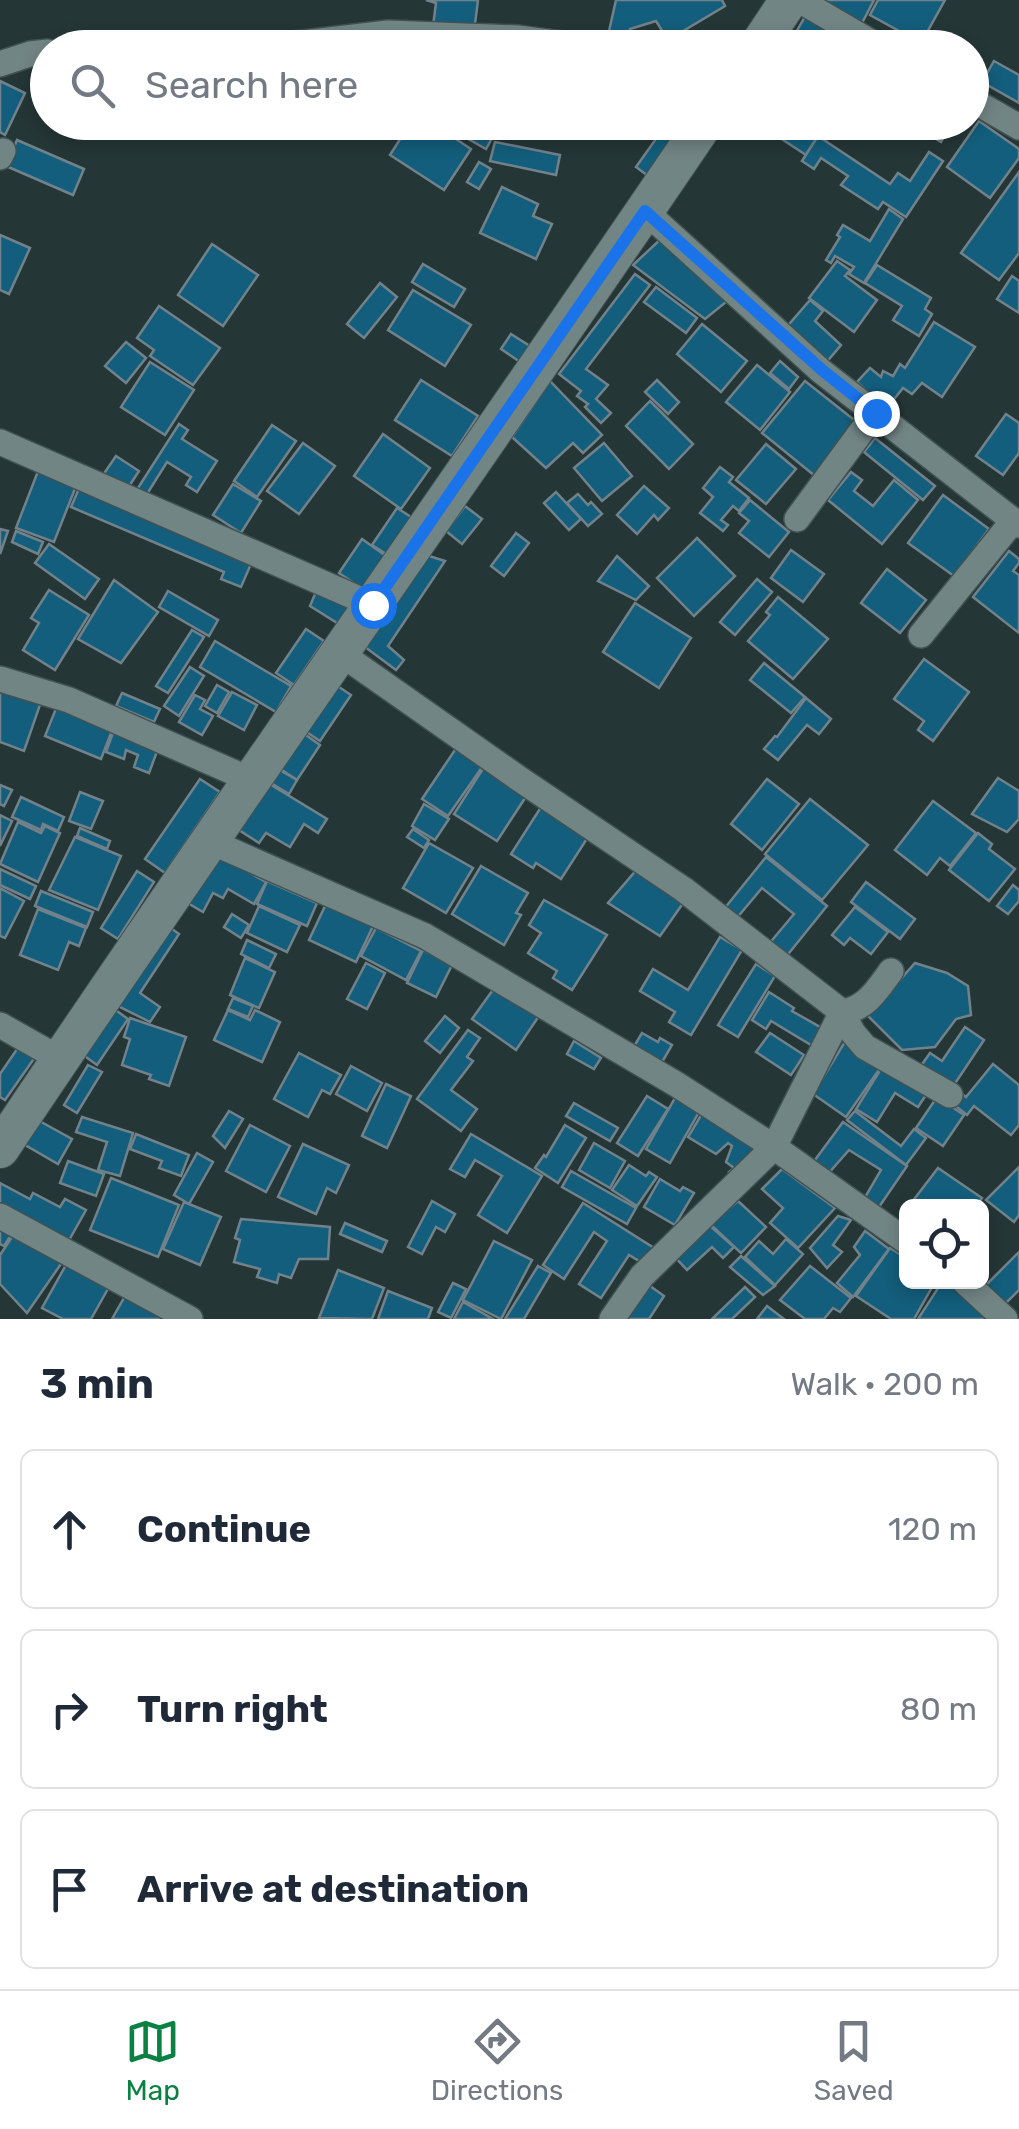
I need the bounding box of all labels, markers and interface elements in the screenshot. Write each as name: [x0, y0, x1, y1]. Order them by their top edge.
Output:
search box: [30, 30, 989, 140]
icon: search: [65, 58, 120, 113]
text: Search here: [145, 62, 358, 108]
route end: [854, 391, 900, 437]
route start: [351, 583, 397, 629]
map controls: [899, 1199, 989, 1289]
button: locate: [899, 1199, 989, 1289]
text: 3 min: [40, 1359, 154, 1409]
text: Walk · 200 m: [790, 1365, 979, 1403]
icon: ahead: [42, 1502, 97, 1557]
text: Continue: [137, 1506, 311, 1552]
text: 120 m: [888, 1510, 977, 1548]
icon: right: [42, 1682, 97, 1737]
text: Turn right: [137, 1686, 328, 1732]
text: 80 m: [900, 1690, 977, 1728]
icon: arrive: [42, 1862, 97, 1917]
text: Arrive at destination: [137, 1866, 529, 1912]
tab: Map: [125, 2014, 180, 2107]
tab: Directions: [431, 2014, 563, 2107]
tab: Saved: [814, 2014, 894, 2107]

